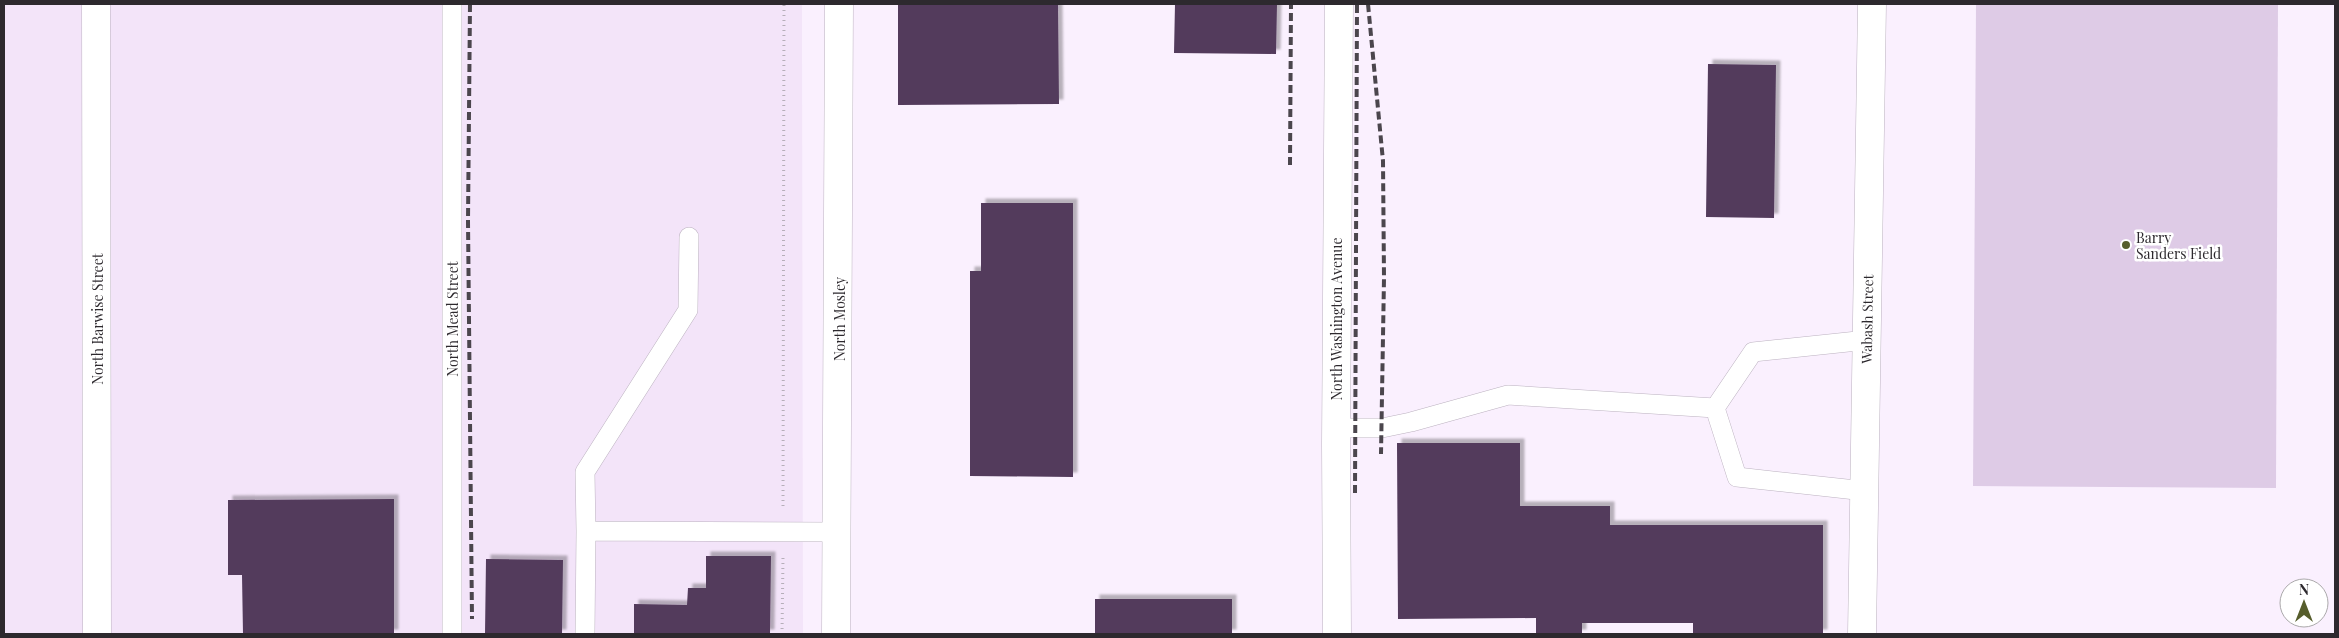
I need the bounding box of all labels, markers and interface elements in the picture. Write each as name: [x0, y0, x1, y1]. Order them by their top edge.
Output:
place label: Barry Sanders Field: [2136, 228, 2221, 263]
street label: North Washington Avenue: [1327, 237, 1346, 401]
marker: Barry Sanders Field: [2120, 239, 2132, 251]
street label: North Barwise Street: [88, 252, 107, 385]
street label: North Mead Street: [443, 260, 462, 377]
street label: Wabash Street: [1857, 273, 1877, 365]
street label: North Mosley: [830, 277, 849, 361]
north arrow: [2279, 578, 2329, 628]
text: N: [2299, 580, 2309, 599]

